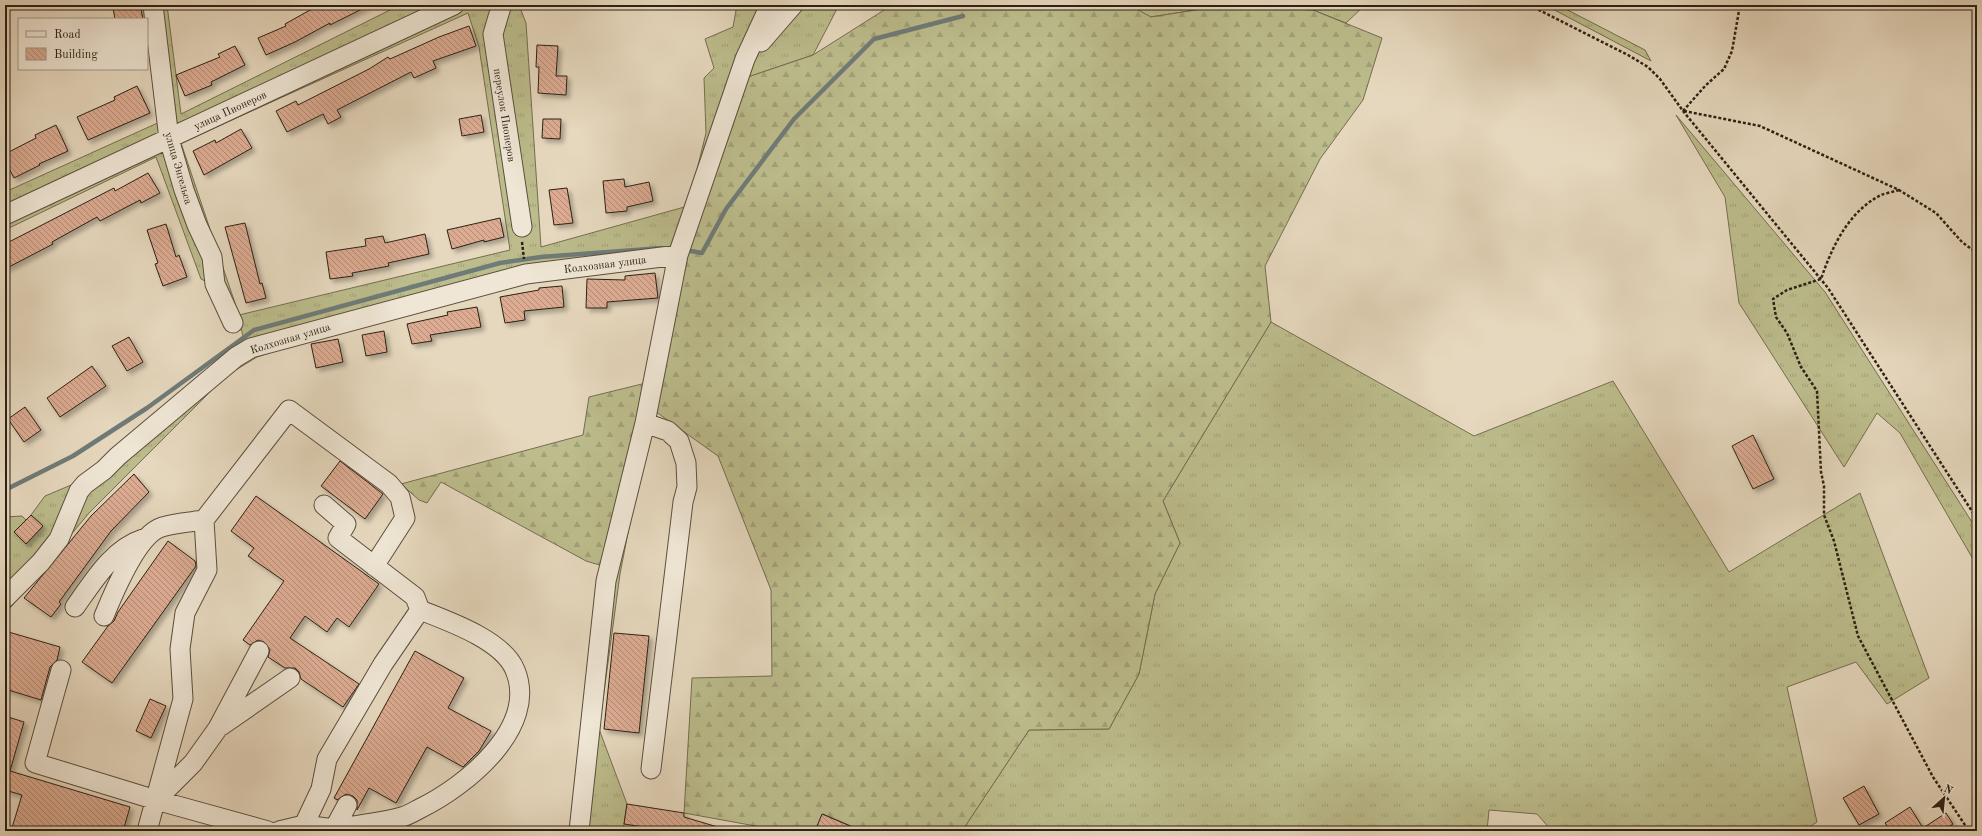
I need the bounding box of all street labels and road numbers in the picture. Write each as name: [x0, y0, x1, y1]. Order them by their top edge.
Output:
street label: переулок Пионеров: [491, 68, 516, 163]
street label: улица Пионеров: [193, 90, 269, 133]
street label: улица Энгельса: [162, 131, 193, 206]
street label: Колхозная улица: [563, 255, 648, 276]
street label: Колхозная улица: [249, 322, 332, 357]

